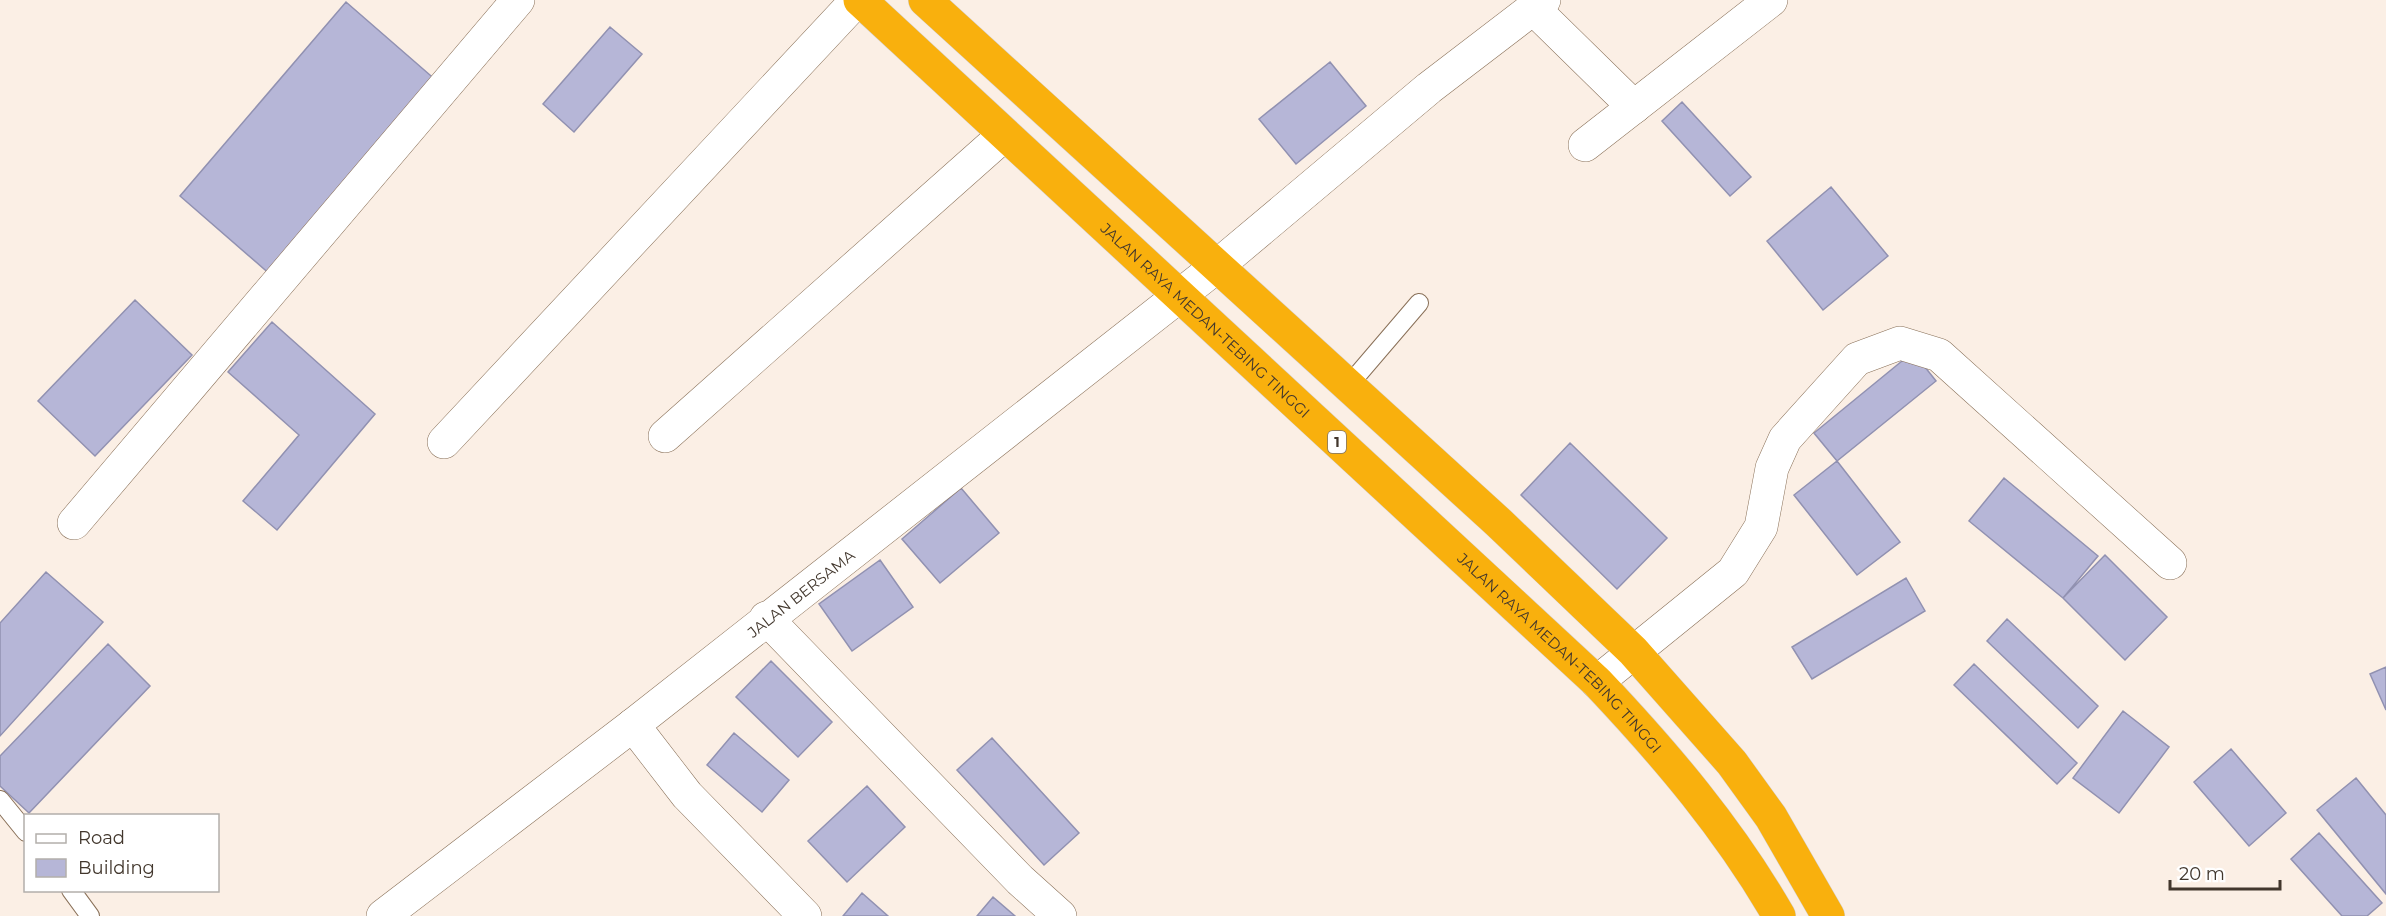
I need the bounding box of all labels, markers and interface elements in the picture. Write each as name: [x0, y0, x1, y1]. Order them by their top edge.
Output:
street label: JALAN RAYA MEDAN-TEBING TINGGI: [1096, 218, 1314, 421]
road number: 1: [1328, 431, 1346, 453]
street label: JALAN BERSAMA: [743, 545, 858, 642]
street label: JALAN RAYA MEDAN-TEBING TINGGI: [1453, 548, 1666, 756]
legend: [24, 814, 219, 892]
text: Road: [78, 827, 125, 849]
scale bar: [2170, 853, 2280, 891]
text: Building: [78, 857, 155, 879]
text: 20 m: [2179, 863, 2225, 885]

